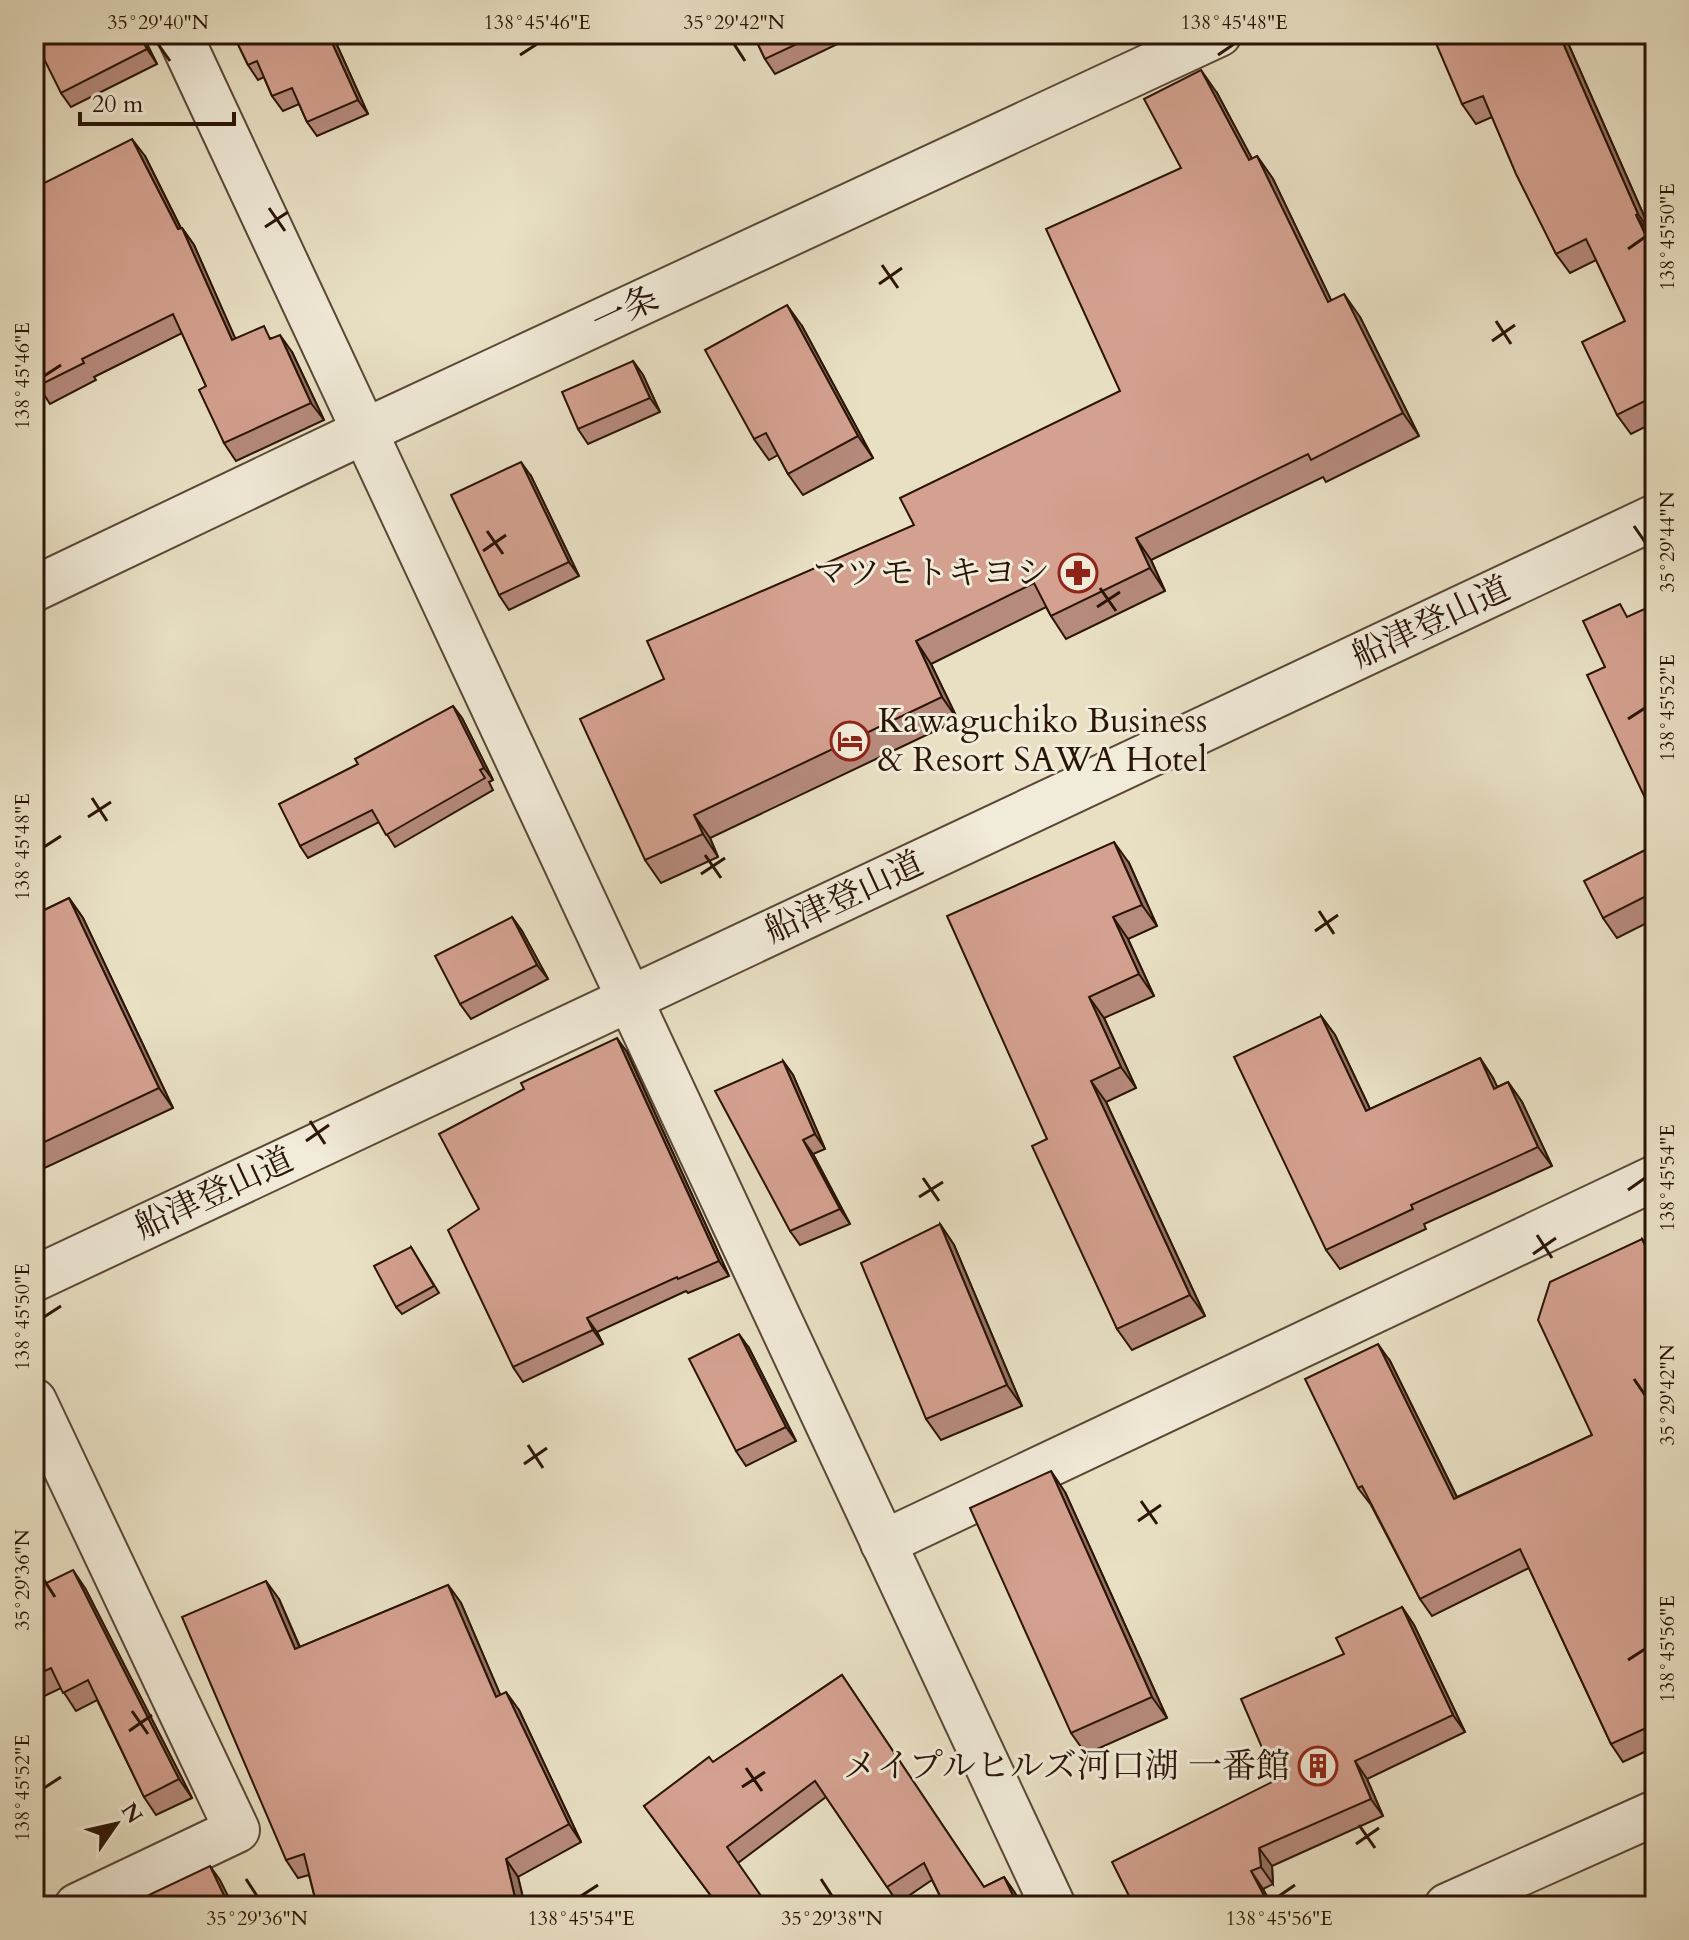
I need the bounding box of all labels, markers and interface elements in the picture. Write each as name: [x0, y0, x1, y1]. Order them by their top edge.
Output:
text: 35°29'40"N: [107, 9, 209, 36]
text: 138°45'46"E: [484, 9, 590, 36]
text: 35°29'42"N: [683, 9, 785, 36]
text: 138°45'48"E: [1181, 9, 1287, 36]
scale bar: [80, 76, 234, 126]
text: 20 m: [92, 88, 144, 121]
text: 138°45'50"E: [1654, 184, 1681, 290]
street label: 一条: [584, 275, 666, 345]
text: 138°45'46"E: [9, 323, 36, 429]
text: 35°29'44"N: [1654, 491, 1681, 593]
place label: マツモトキヨシ: [813, 550, 1050, 596]
pharmacy icon: マツモトキヨシ: [1057, 552, 1099, 594]
street label: 船津登山道: [1344, 565, 1518, 679]
text: 138°45'52"E: [1654, 655, 1681, 761]
place label: Kawaguchiko Business & Resort SAWA Hotel: [878, 698, 1207, 783]
hotel icon: Kawaguchiko Business & Resort SAWA Hotel: [829, 720, 871, 762]
text: 138°45'48"E: [9, 794, 36, 900]
street label: 船津登山道: [757, 840, 931, 954]
text: 138°45'54"E: [1654, 1125, 1681, 1231]
street label: 船津登山道: [127, 1136, 301, 1250]
text: 138°45'50"E: [9, 1264, 36, 1370]
text: 35°29'42"N: [1654, 1344, 1681, 1446]
text: 35°29'36"N: [9, 1529, 36, 1631]
text: 138°45'56"E: [1654, 1596, 1681, 1702]
text: 138°45'52"E: [9, 1735, 36, 1841]
place label: メイプルヒルズ河口湖 一番館: [843, 1743, 1290, 1789]
building icon: メイプルヒルズ河口湖 一番館: [1297, 1745, 1339, 1787]
north arrow: [76, 1784, 156, 1864]
text: N: [114, 1797, 150, 1830]
text: 35°29'36"N: [206, 1905, 308, 1932]
text: 138°45'54"E: [528, 1905, 634, 1932]
text: 35°29'38"N: [781, 1905, 883, 1932]
text: 138°45'56"E: [1226, 1905, 1332, 1932]

